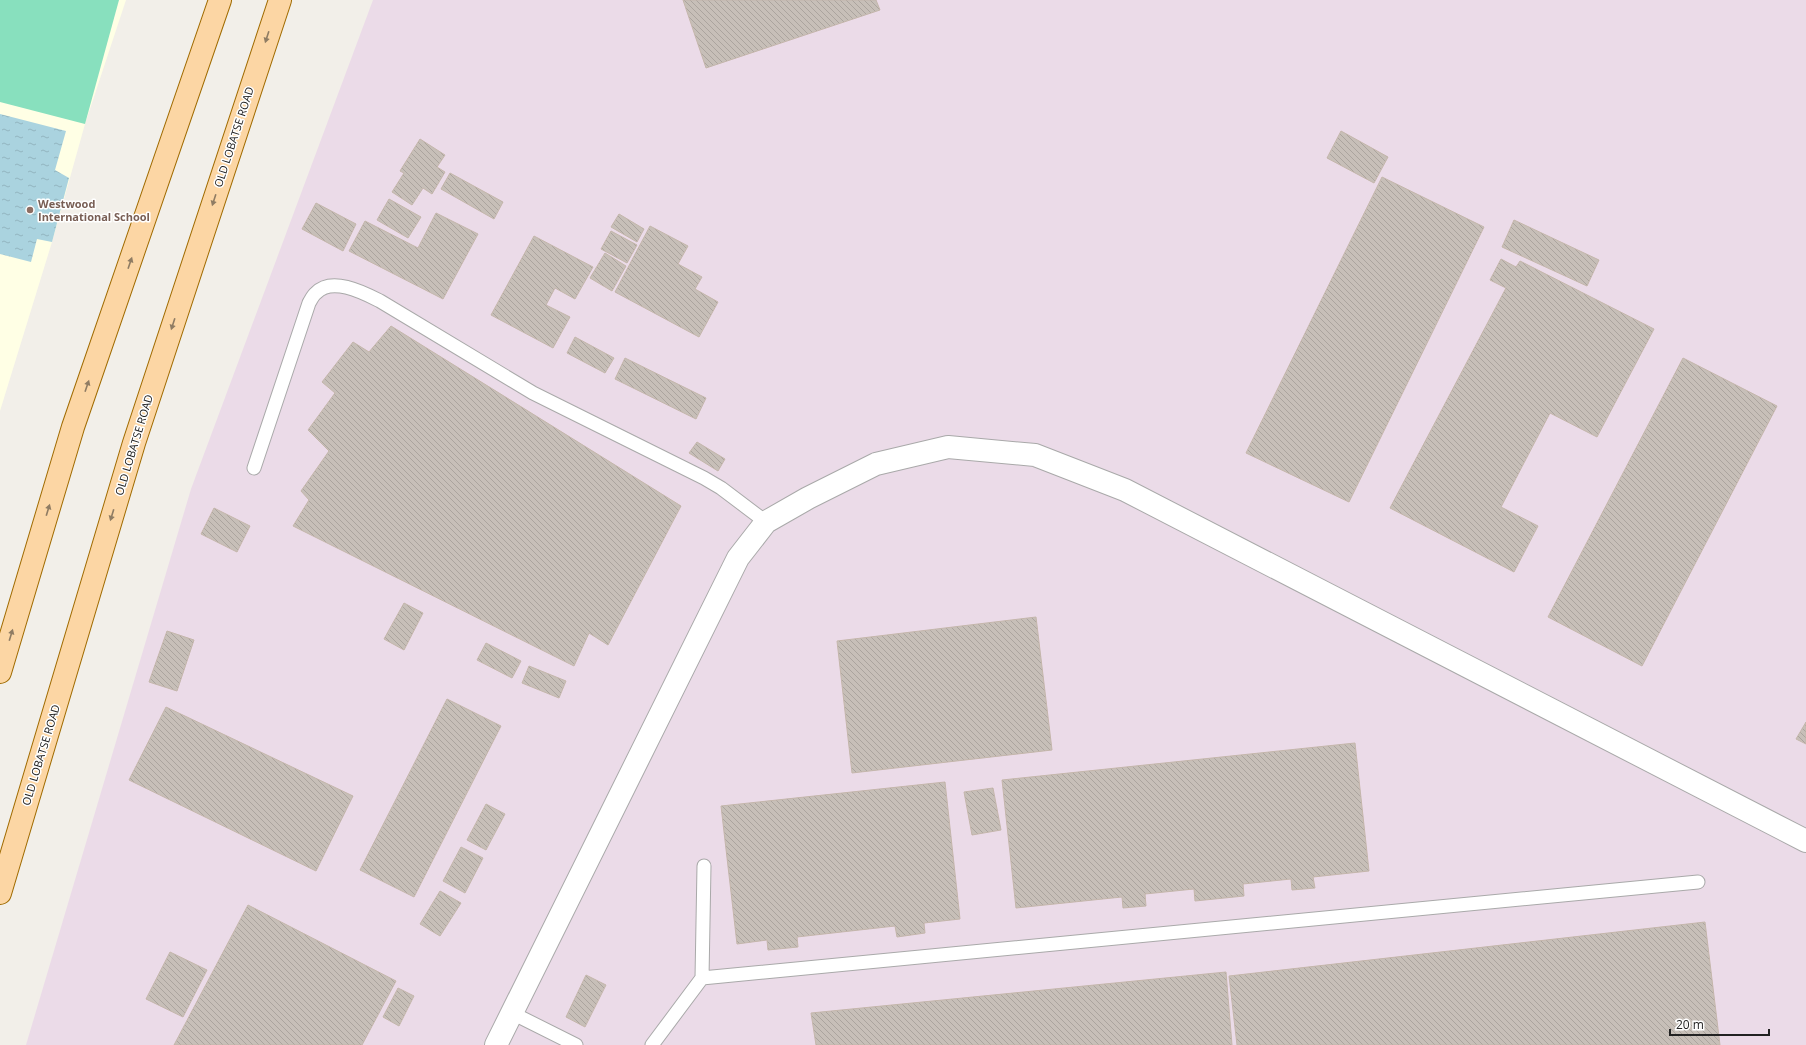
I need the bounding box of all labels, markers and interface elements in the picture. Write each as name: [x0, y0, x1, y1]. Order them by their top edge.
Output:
one-way arrow: [264, 31, 270, 43]
street label: OLD LOBATSE ROAD: [210, 85, 257, 189]
one-way arrow: [210, 195, 216, 207]
place label: Westwood International School: [38, 196, 150, 224]
marker: Westwood International School: [25, 205, 35, 215]
one-way arrow: [127, 257, 133, 269]
one-way arrow: [170, 318, 176, 330]
one-way arrow: [85, 380, 91, 392]
street label: OLD LOBATSE ROAD: [111, 393, 156, 497]
one-way arrow: [45, 504, 51, 516]
one-way arrow: [109, 509, 115, 521]
one-way arrow: [8, 628, 14, 640]
street label: OLD LOBATSE ROAD: [18, 703, 63, 807]
scale bar: [1670, 1011, 1769, 1037]
text: 20 m: [1676, 1016, 1704, 1033]

